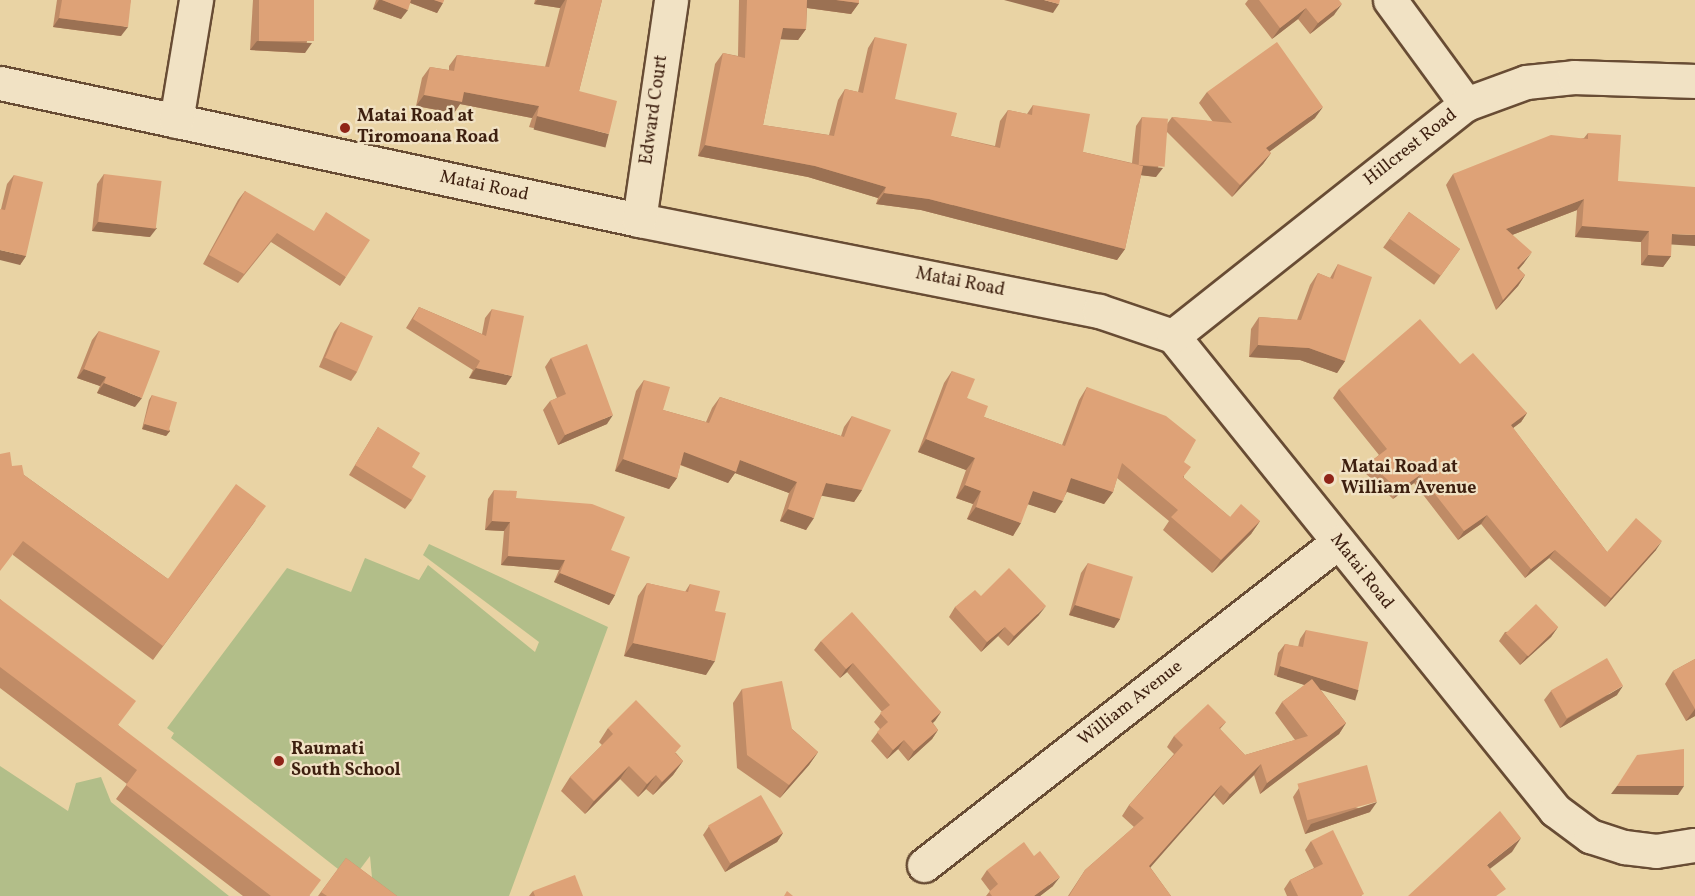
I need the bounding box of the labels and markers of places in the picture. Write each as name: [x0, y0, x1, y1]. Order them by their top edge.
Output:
place label: Matai Road at Tiromoana Road: [357, 107, 499, 150]
marker: Matai Road at Tiromoana Road: [338, 121, 352, 135]
place label: Matai Road at William Avenue: [1341, 458, 1476, 500]
marker: Matai Road at William Avenue: [1322, 472, 1336, 486]
place label: Raumati South School: [291, 740, 401, 783]
marker: Raumati South School: [272, 754, 286, 768]

